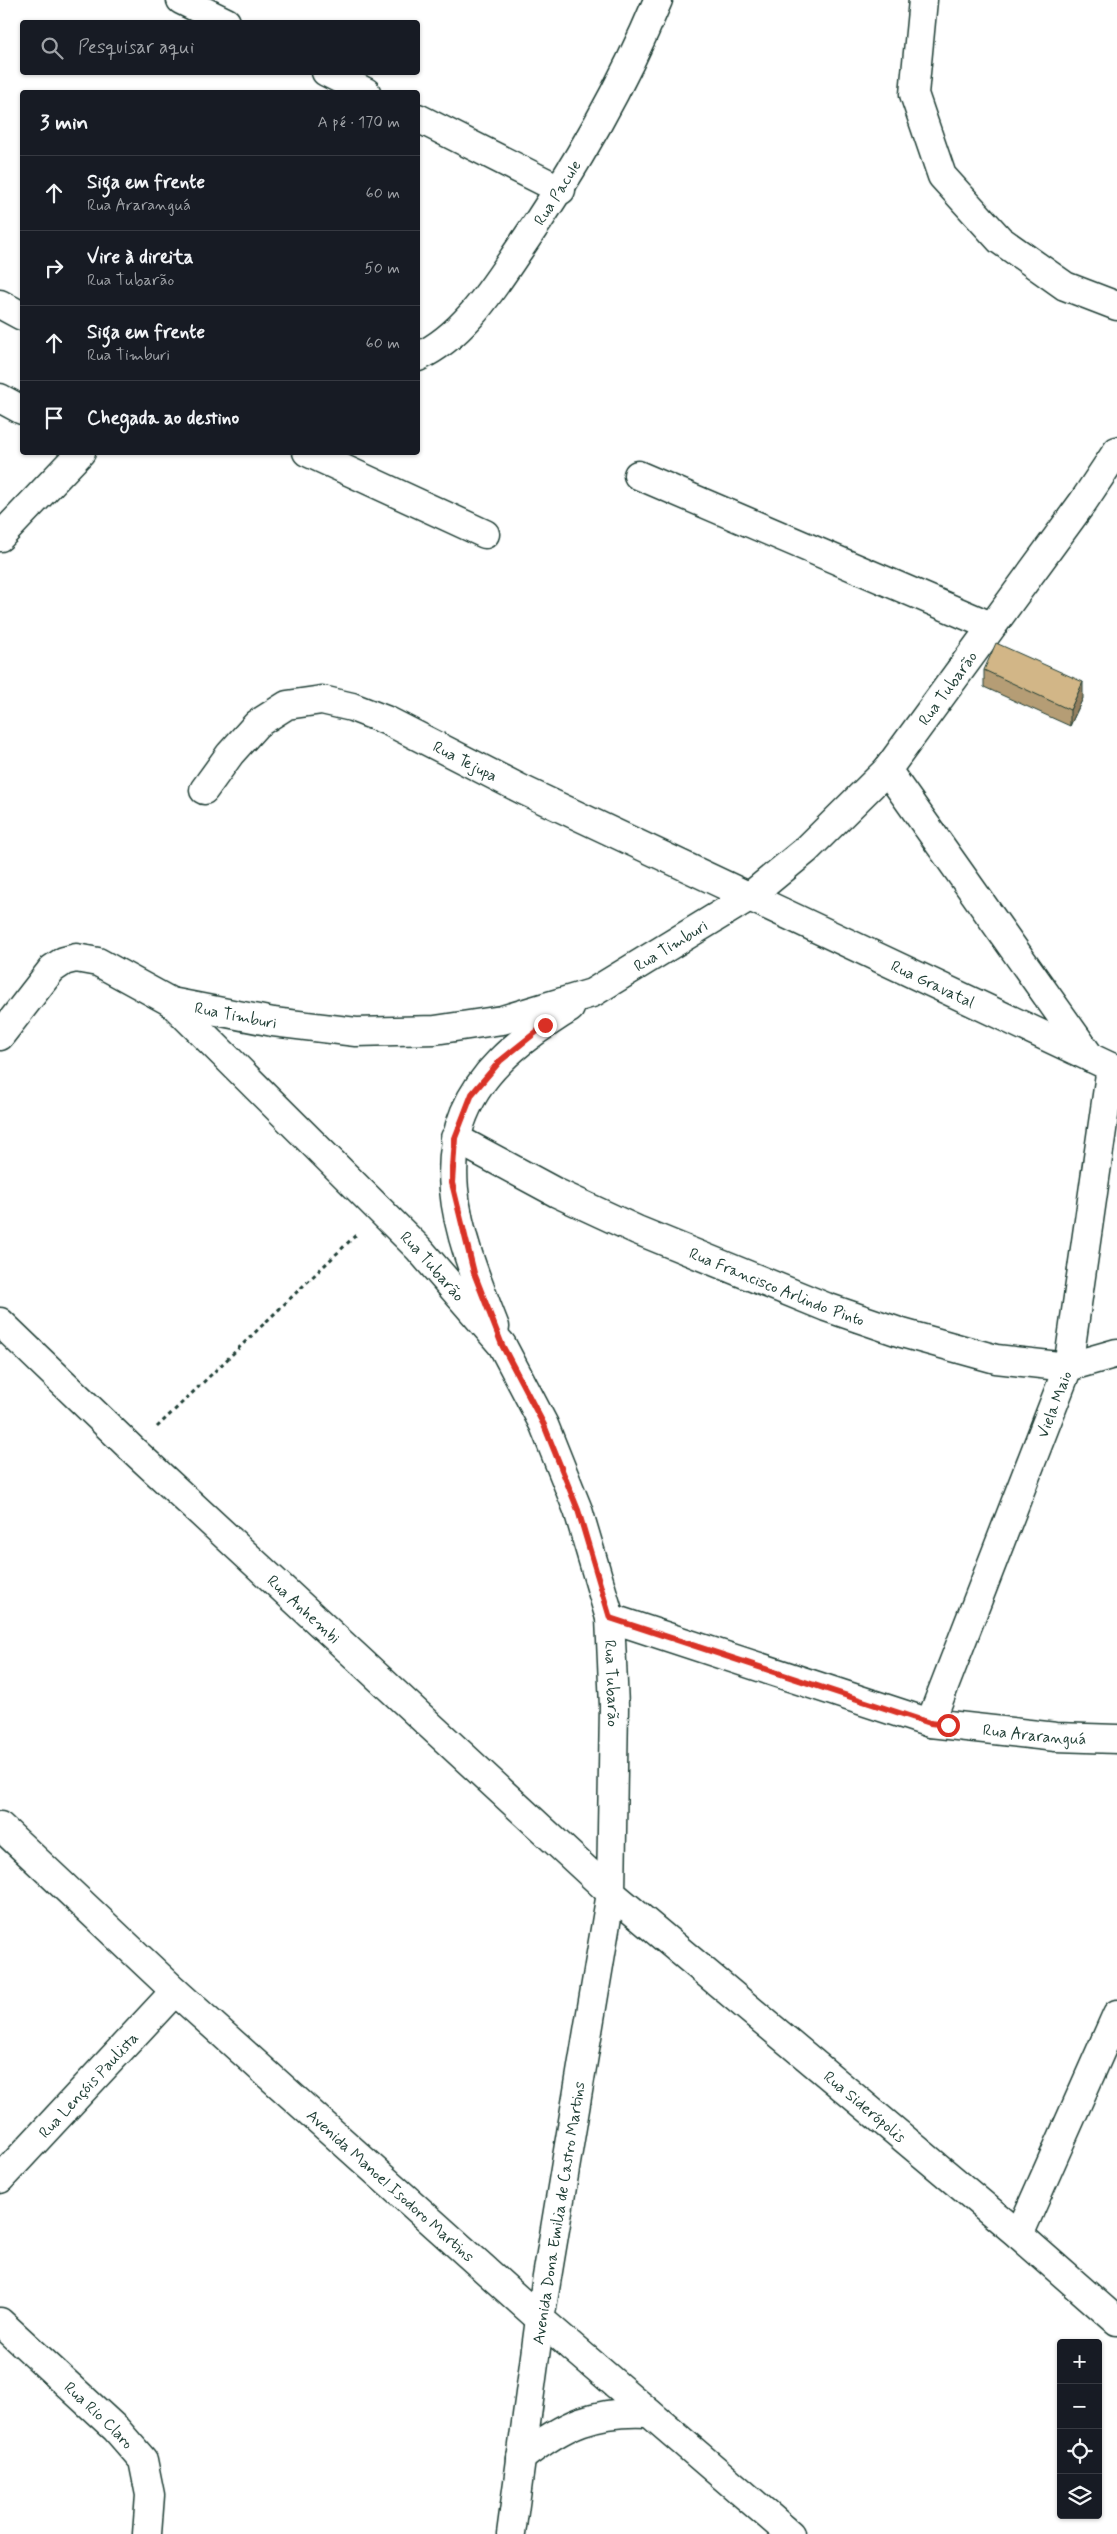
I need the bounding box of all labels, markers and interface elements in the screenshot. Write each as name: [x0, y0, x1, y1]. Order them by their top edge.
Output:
search box: [20, 20, 420, 75]
icon: search: [38, 34, 66, 62]
text: Pesquisar aqui: [78, 35, 194, 60]
text: 3 min: [40, 109, 88, 137]
text: A pé · 170 m: [317, 112, 400, 133]
street label: Rua Pacule: [529, 157, 587, 230]
text: Siga em frente: [87, 170, 205, 195]
icon: ahead: [40, 179, 68, 207]
text: 60 m: [366, 183, 400, 204]
text: Rua Araranguá: [87, 195, 191, 216]
text: Vire à direita: [87, 245, 193, 270]
icon: right: [40, 254, 68, 282]
text: 50 m: [364, 258, 400, 279]
text: Rua Tubarão: [87, 270, 174, 291]
text: Siga em frente: [87, 320, 205, 345]
icon: ahead: [40, 329, 68, 357]
text: 60 m: [366, 333, 400, 354]
text: Rua Timburi: [87, 345, 170, 366]
icon: arrive: [40, 404, 68, 432]
text: Chegada ao destino: [87, 406, 239, 431]
street label: Rua Tubarão: [914, 647, 983, 730]
street label: Rua Tejupa: [429, 737, 501, 787]
street label: Rua Timburi: [630, 916, 712, 977]
street label: Rua Gravatal: [887, 956, 978, 1013]
street label: Rua Timburi: [193, 998, 278, 1034]
route end: [534, 1014, 557, 1037]
street label: Rua Tubarão: [395, 1227, 469, 1306]
street label: Rua Francisco Arlindo Pinto: [686, 1243, 867, 1331]
street label: Viela Maio: [1033, 1368, 1078, 1441]
street label: Rua Anhembi: [262, 1571, 344, 1649]
street label: Rua Tubarão: [599, 1639, 623, 1727]
route start: [937, 1714, 960, 1737]
street label: Rua Araranguá: [982, 1720, 1087, 1750]
street label: Rua Lençóis Paulista: [34, 2028, 144, 2143]
street label: Rua Siderópolis: [819, 2067, 910, 2148]
street label: Avenida Dona Emilia de Castro Martins: [528, 2080, 591, 2346]
street label: Avenida Manoel Isodoro Martins: [302, 2105, 478, 2267]
map controls: [1057, 2339, 1102, 2519]
button: +: [1057, 2339, 1102, 2384]
street label: Rua Rio Claro: [59, 2377, 138, 2454]
button: −: [1057, 2384, 1102, 2429]
button: locate: [1057, 2429, 1102, 2474]
button: layers: [1057, 2474, 1102, 2519]

